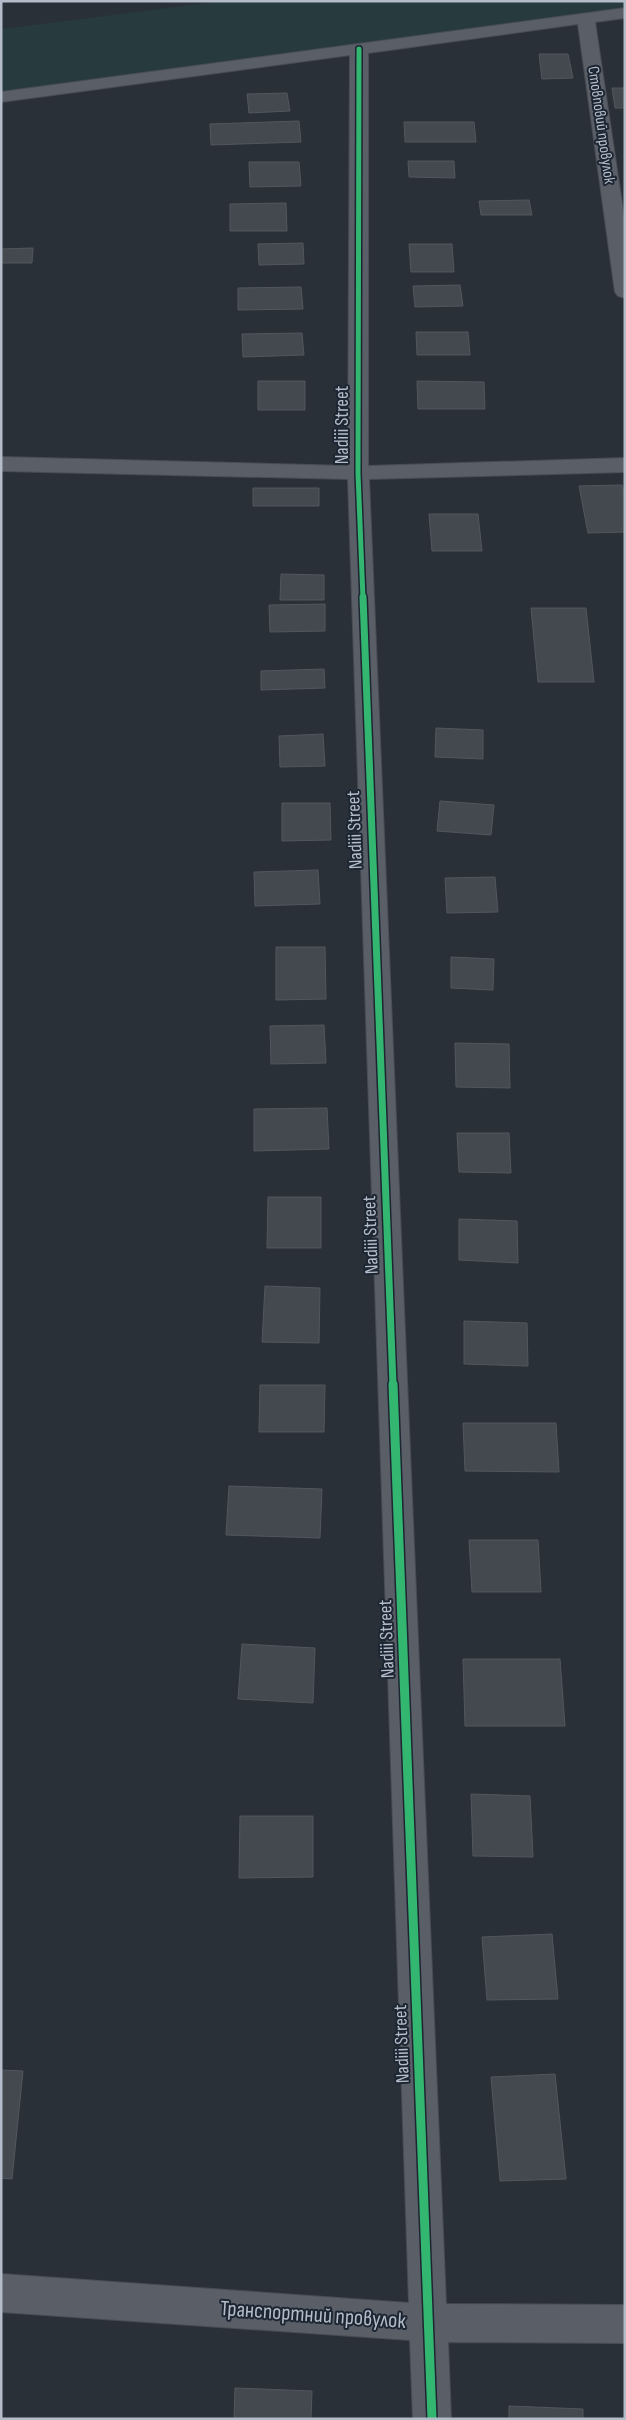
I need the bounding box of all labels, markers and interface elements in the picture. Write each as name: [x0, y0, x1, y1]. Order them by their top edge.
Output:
street label: Стовповий провулок: [583, 65, 619, 186]
street label: Nadiii Street: [331, 385, 354, 464]
street label: Nadiii Street: [342, 790, 368, 870]
street label: Nadiii Street: [358, 1195, 384, 1275]
street label: Nadiii Street: [374, 1599, 400, 1679]
street label: Nadiii Street: [389, 2004, 415, 2084]
street label: Транспортний провулок: [219, 2295, 407, 2335]

